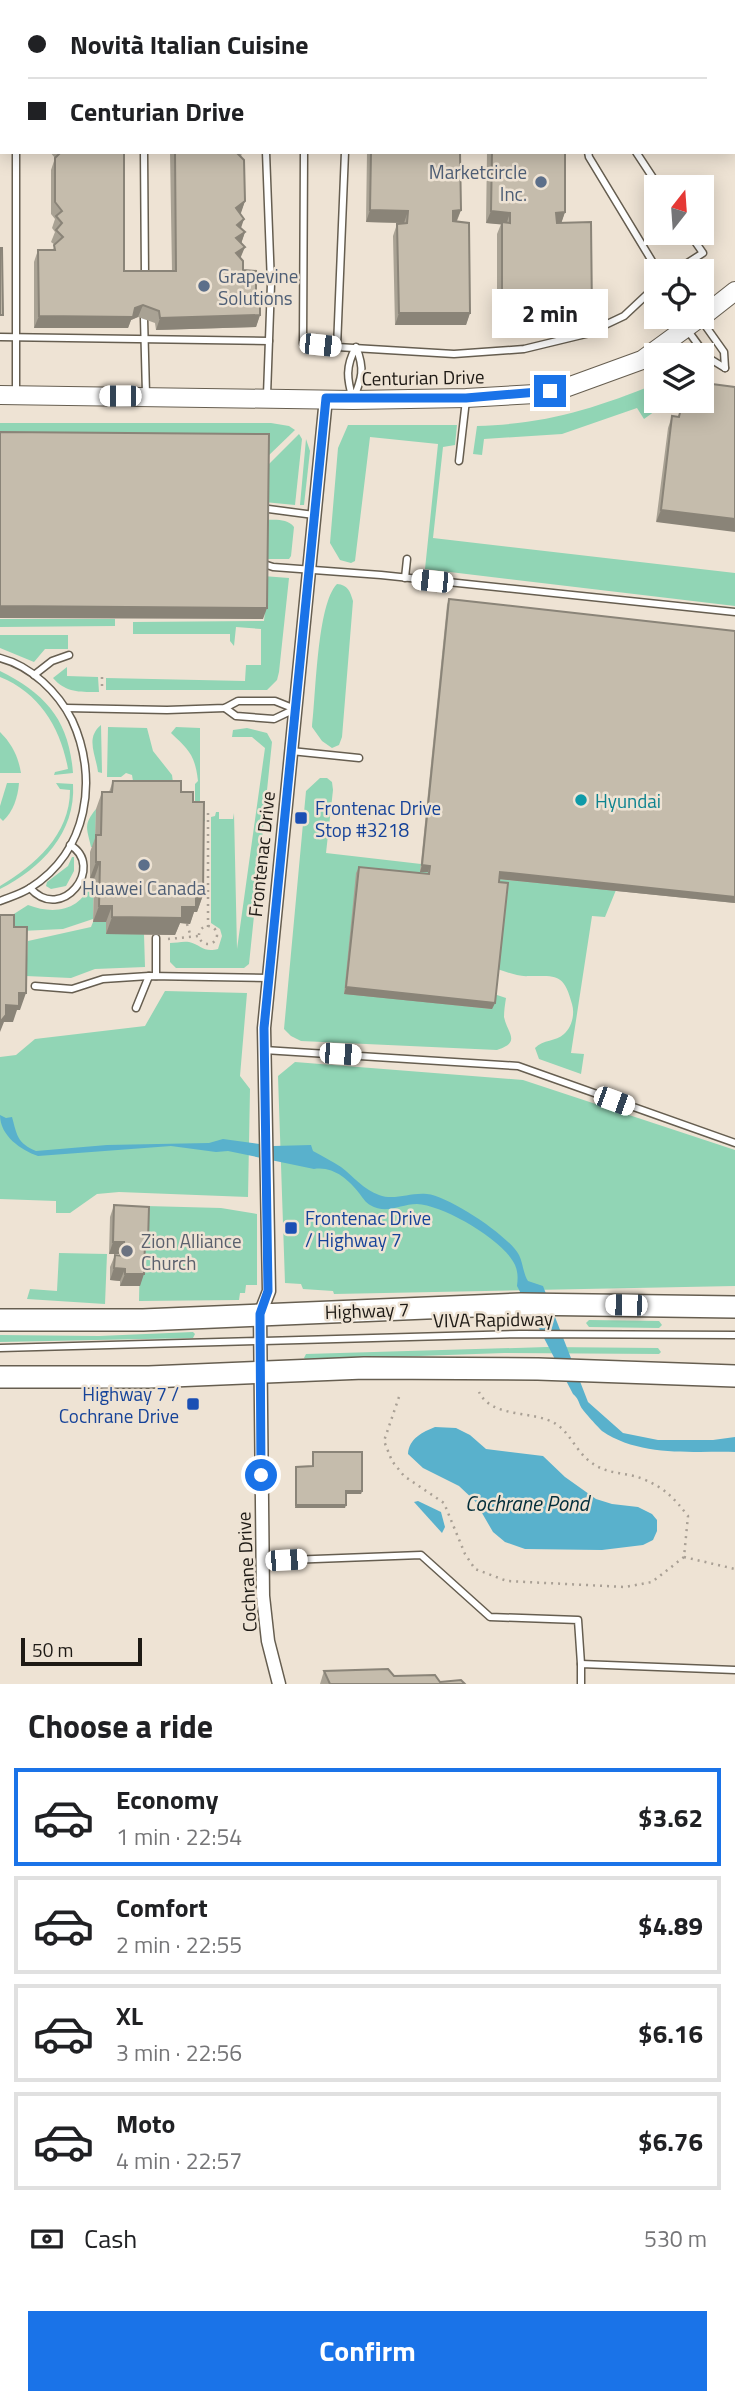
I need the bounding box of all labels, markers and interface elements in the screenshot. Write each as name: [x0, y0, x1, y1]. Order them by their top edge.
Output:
text: Novità Italian Cuisine: [70, 25, 309, 64]
text: Centurian Drive: [70, 92, 244, 131]
place label: Marketcircle Inc.: [429, 157, 527, 208]
marker: Marketcircle Inc.: [533, 174, 549, 190]
north arrow: [644, 175, 714, 245]
map controls: [644, 175, 714, 413]
button: locate: [644, 259, 714, 329]
place label: Grapevine Solutions: [218, 261, 298, 312]
marker: Grapevine Solutions: [196, 278, 212, 294]
callout: 2 min: [492, 290, 608, 338]
text: 2 min: [522, 296, 578, 331]
car: [299, 332, 342, 358]
button: layers: [644, 343, 714, 413]
street label: Centurian Drive: [361, 361, 485, 393]
route end: [534, 375, 566, 407]
car: [100, 386, 142, 407]
car: [411, 568, 454, 594]
place label: Hyundai: [595, 786, 661, 815]
street label: Frontenac Drive: [240, 790, 282, 918]
marker: Hyundai: [573, 792, 589, 808]
place label: Frontenac Drive Stop #3218: [315, 793, 441, 844]
marker: Frontenac Drive Stop #3218: [293, 810, 309, 826]
marker: Huawei Canada: [136, 857, 152, 873]
place label: Huawei Canada: [82, 873, 206, 902]
car: [319, 1042, 362, 1066]
car: [591, 1084, 638, 1118]
place label: Frontenac Drive / Highway 7: [305, 1203, 431, 1254]
marker: Frontenac Drive / Highway 7: [283, 1220, 299, 1236]
place label: Zion Alliance Church: [141, 1226, 242, 1277]
marker: Zion Alliance Church: [119, 1243, 135, 1259]
street label: Highway 7: [324, 1294, 410, 1326]
car: [605, 1294, 648, 1316]
street label: VIVA Rapidway: [433, 1303, 553, 1335]
place label: Highway 7 / Cochrane Drive: [59, 1379, 179, 1430]
marker: Highway 7 / Cochrane Drive: [185, 1396, 201, 1412]
route start: [245, 1459, 277, 1491]
water label: Cochrane Pond: [465, 1487, 592, 1519]
street label: Cochrane Drive: [228, 1511, 264, 1633]
car: [265, 1548, 308, 1572]
scale bar: [21, 1635, 142, 1667]
text: 50 m: [32, 1635, 73, 1664]
text: Choose a ride: [28, 1702, 213, 1750]
text: Economy: [116, 1780, 218, 1819]
icon: car: [32, 1786, 95, 1849]
text: $3.62: [638, 1798, 703, 1837]
text: 1 min · 22:54: [116, 1819, 242, 1854]
text: Comfort: [116, 1888, 208, 1927]
icon: car: [32, 1894, 95, 1957]
text: $4.89: [638, 1906, 703, 1945]
text: 2 min · 22:55: [116, 1927, 242, 1962]
text: XL: [116, 1996, 143, 2035]
icon: car: [32, 2002, 95, 2065]
text: $6.16: [638, 2014, 703, 2053]
text: 3 min · 22:56: [116, 2035, 242, 2070]
text: Moto: [116, 2104, 175, 2143]
icon: car: [32, 2110, 95, 2173]
text: $6.76: [638, 2122, 703, 2161]
text: 4 min · 22:57: [116, 2143, 242, 2178]
text: Cash: [84, 2219, 137, 2258]
icon: cash: [28, 2220, 66, 2258]
text: 530 m: [644, 2221, 707, 2256]
button: Confirm: [28, 2311, 707, 2391]

